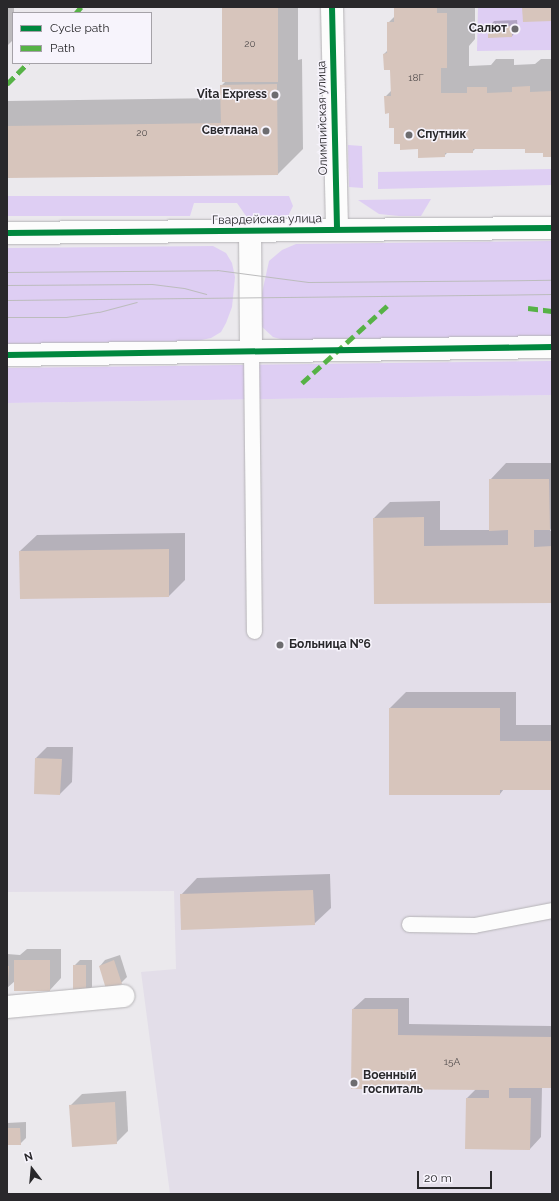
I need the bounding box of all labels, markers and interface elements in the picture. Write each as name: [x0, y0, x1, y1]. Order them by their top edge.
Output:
legend: [12, 12, 152, 64]
text: Cycle path: [50, 21, 109, 35]
place label: Салют: [469, 22, 507, 36]
marker: Салют: [510, 24, 520, 34]
house number: 20: [244, 38, 256, 50]
text: Path: [50, 41, 75, 55]
street label: Олимпийская улица: [315, 60, 331, 176]
house number: 18Г: [408, 72, 424, 84]
place label: Vita Express: [197, 88, 267, 102]
marker: Vita Express: [270, 90, 280, 100]
place label: Светлана: [202, 124, 258, 138]
marker: Светлана: [261, 126, 271, 136]
house number: 20: [136, 127, 148, 139]
place label: Спутник: [417, 128, 466, 142]
marker: Спутник: [404, 130, 414, 140]
street label: Гвардейская улица: [212, 212, 322, 228]
place label: Больница №6: [289, 638, 371, 652]
marker: Больница №6: [274, 639, 286, 651]
house number: 15А: [444, 1056, 460, 1068]
place label: Военный госпиталь: [363, 1069, 423, 1097]
marker: Военный госпиталь: [348, 1077, 360, 1089]
north arrow: [12, 1149, 52, 1189]
text: N: [23, 1150, 34, 1164]
scale bar: [419, 1163, 494, 1189]
text: 20 m: [424, 1171, 452, 1185]

